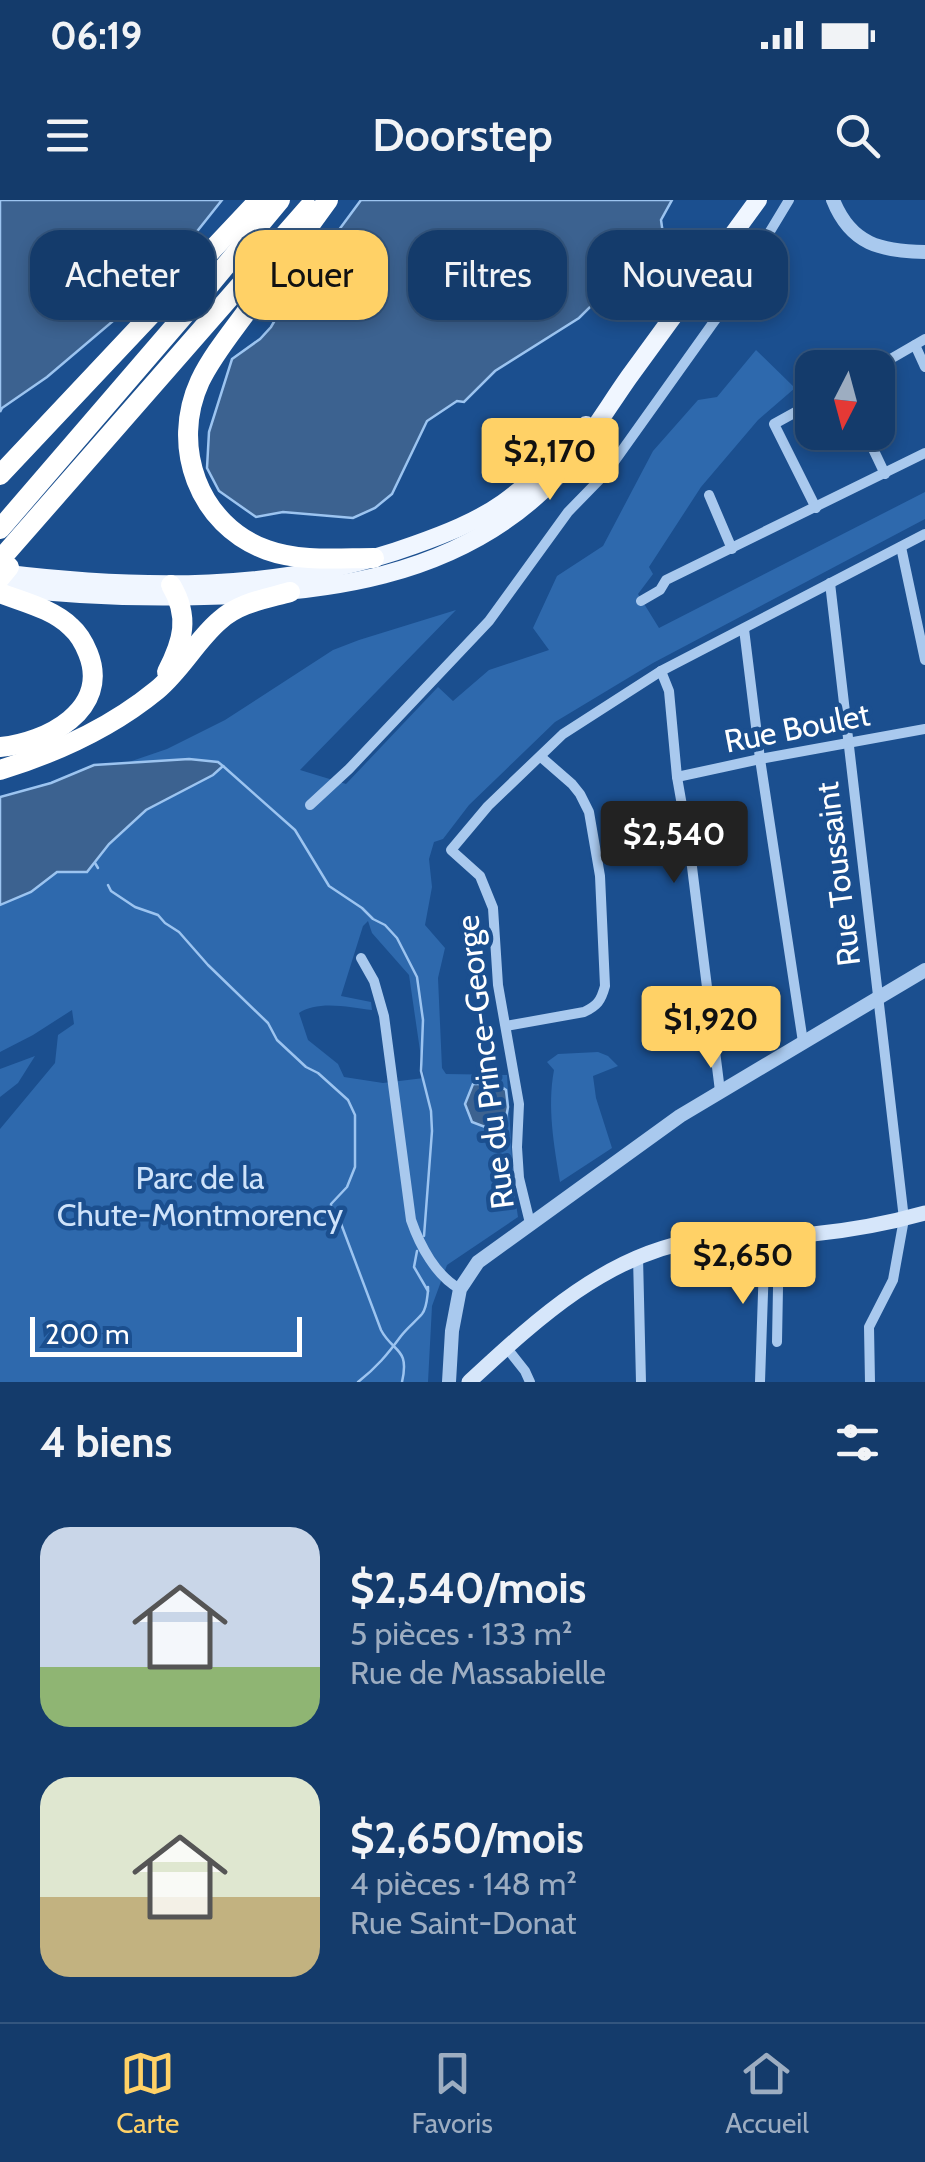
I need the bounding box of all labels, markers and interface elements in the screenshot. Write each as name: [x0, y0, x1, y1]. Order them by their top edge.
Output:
text: 06:19: [50, 12, 142, 59]
icon: menu: [40, 108, 95, 163]
text: Doorstep: [372, 108, 553, 162]
icon: search: [830, 108, 885, 163]
chip: Acheter: [30, 230, 215, 320]
chip: Louer: [235, 230, 388, 320]
chip: Filtres: [408, 230, 567, 320]
chip: Nouveau: [587, 230, 788, 320]
north arrow: [795, 350, 895, 450]
map controls: [795, 350, 895, 450]
pin: $2,170: [469, 418, 631, 503]
text: $2,170: [504, 431, 596, 470]
street label: Rue Boulet: [721, 694, 873, 761]
street label: Rue Toussaint: [807, 780, 868, 968]
pin: $2,540: [593, 801, 755, 886]
text: $2,540: [623, 814, 725, 853]
street label: Rue du Prince-George: [447, 913, 522, 1211]
pin: $1,920: [630, 986, 792, 1071]
text: $1,920: [664, 999, 758, 1038]
park label: Parc de la Chute-Montmorency: [57, 1158, 343, 1234]
pin: $2,650: [662, 1222, 824, 1307]
text: $2,650: [693, 1235, 793, 1274]
scale bar: [30, 1312, 302, 1356]
text: 200 m: [45, 1317, 130, 1351]
icon: filters: [830, 1415, 885, 1470]
text: 4 biens: [40, 1416, 172, 1468]
text: $2,540/mois: [350, 1562, 586, 1614]
icon: home: [120, 1567, 240, 1687]
text: 5 pièces · 133 m²: [350, 1614, 572, 1653]
text: Rue de Massabielle: [350, 1653, 606, 1692]
text: $2,650/mois: [350, 1812, 584, 1864]
icon: home: [120, 1817, 240, 1937]
text: 4 pièces · 148 m²: [350, 1864, 577, 1903]
text: Rue Saint-Donat: [350, 1903, 576, 1942]
tab: Carte: [116, 2046, 179, 2140]
tab: Favoris: [412, 2046, 493, 2140]
tab: Accueil: [725, 2046, 809, 2140]

